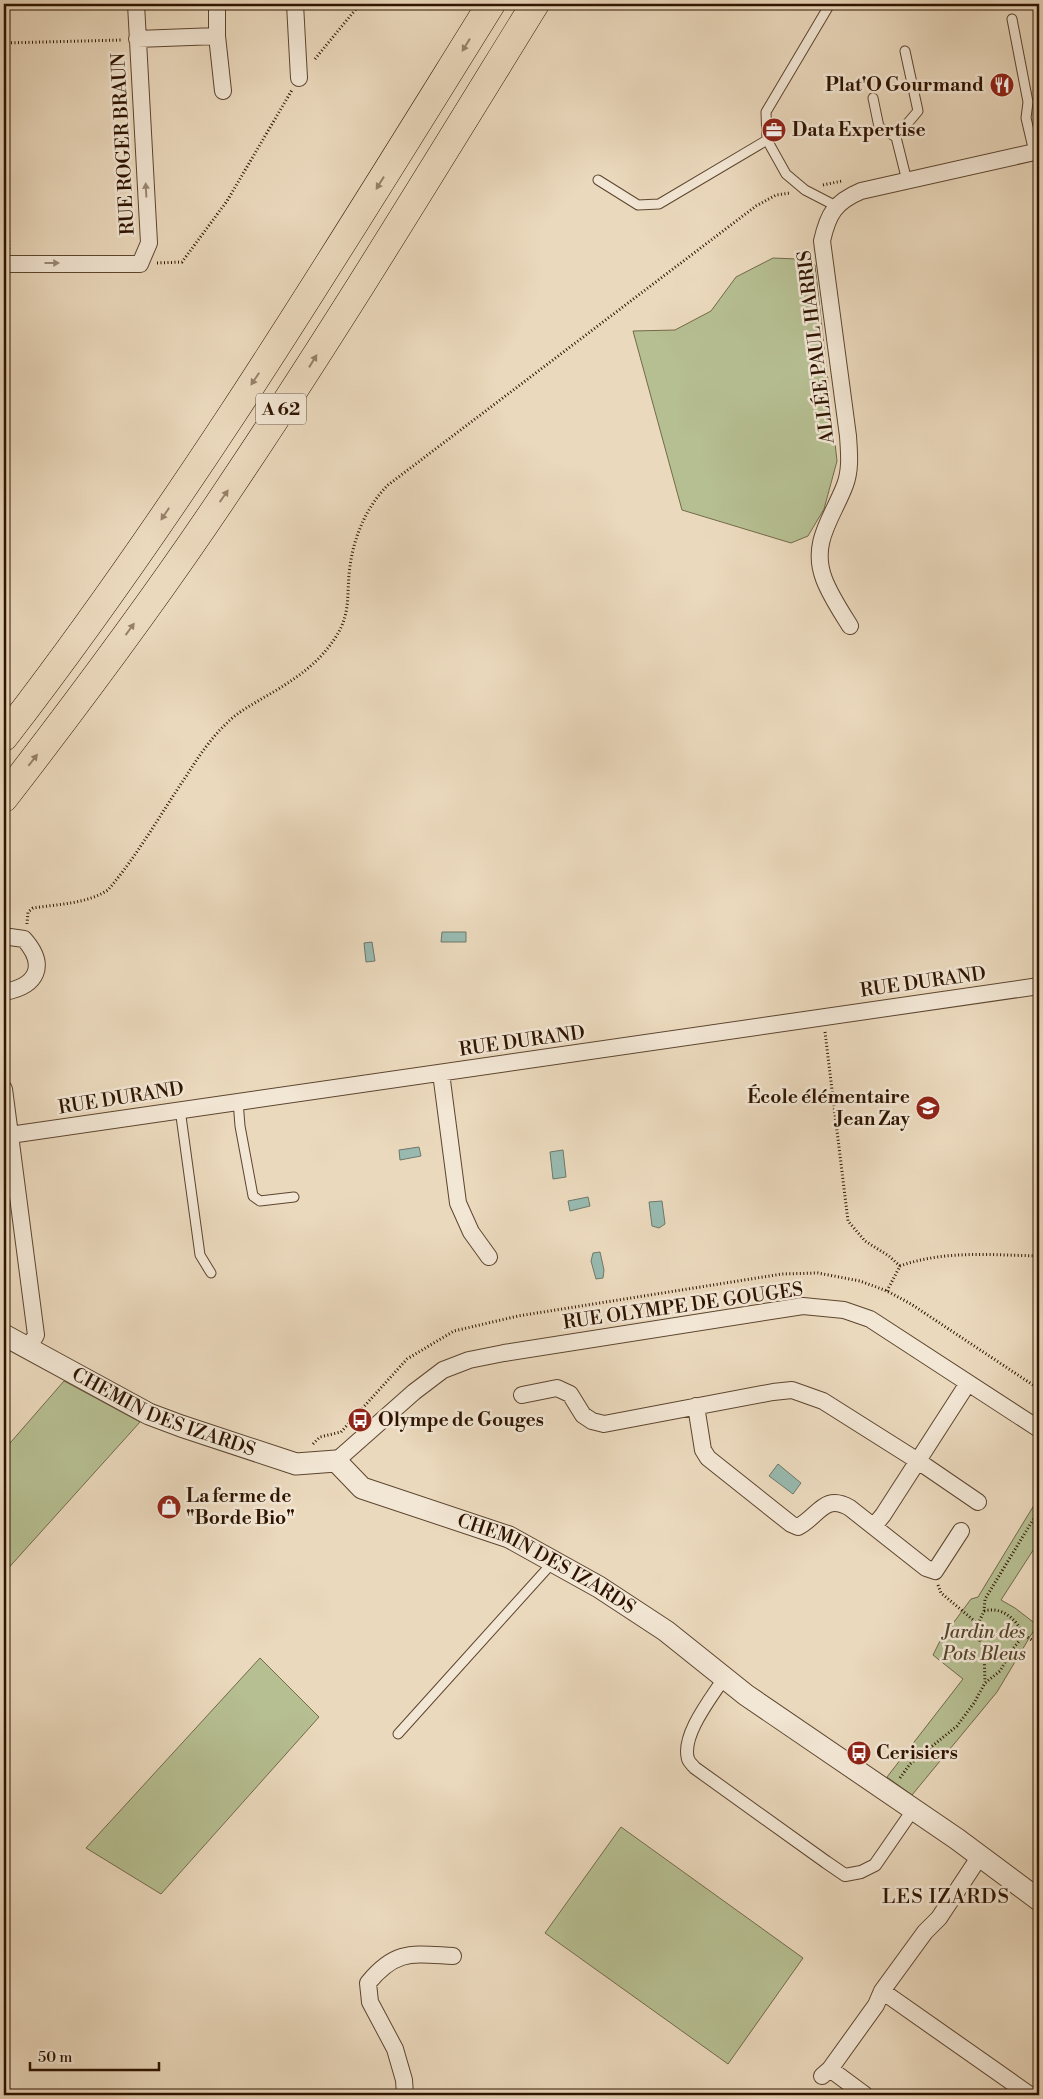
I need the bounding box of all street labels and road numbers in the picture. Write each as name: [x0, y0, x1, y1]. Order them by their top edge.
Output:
street label: RUE ROGER BRAUN: [106, 52, 140, 236]
street label: ALLÉE PAUL HARRIS: [791, 249, 840, 446]
road number: A 62: [256, 394, 306, 424]
street label: RUE DURAND: [859, 961, 987, 1003]
street label: RUE DURAND: [458, 1020, 586, 1062]
street label: RUE DURAND: [57, 1076, 185, 1120]
street label: RUE OLYMPE DE GOUGES: [561, 1277, 805, 1335]
street label: CHEMIN DES IZARDS: [68, 1362, 259, 1462]
street label: CHEMIN DES IZARDS: [454, 1509, 640, 1620]

